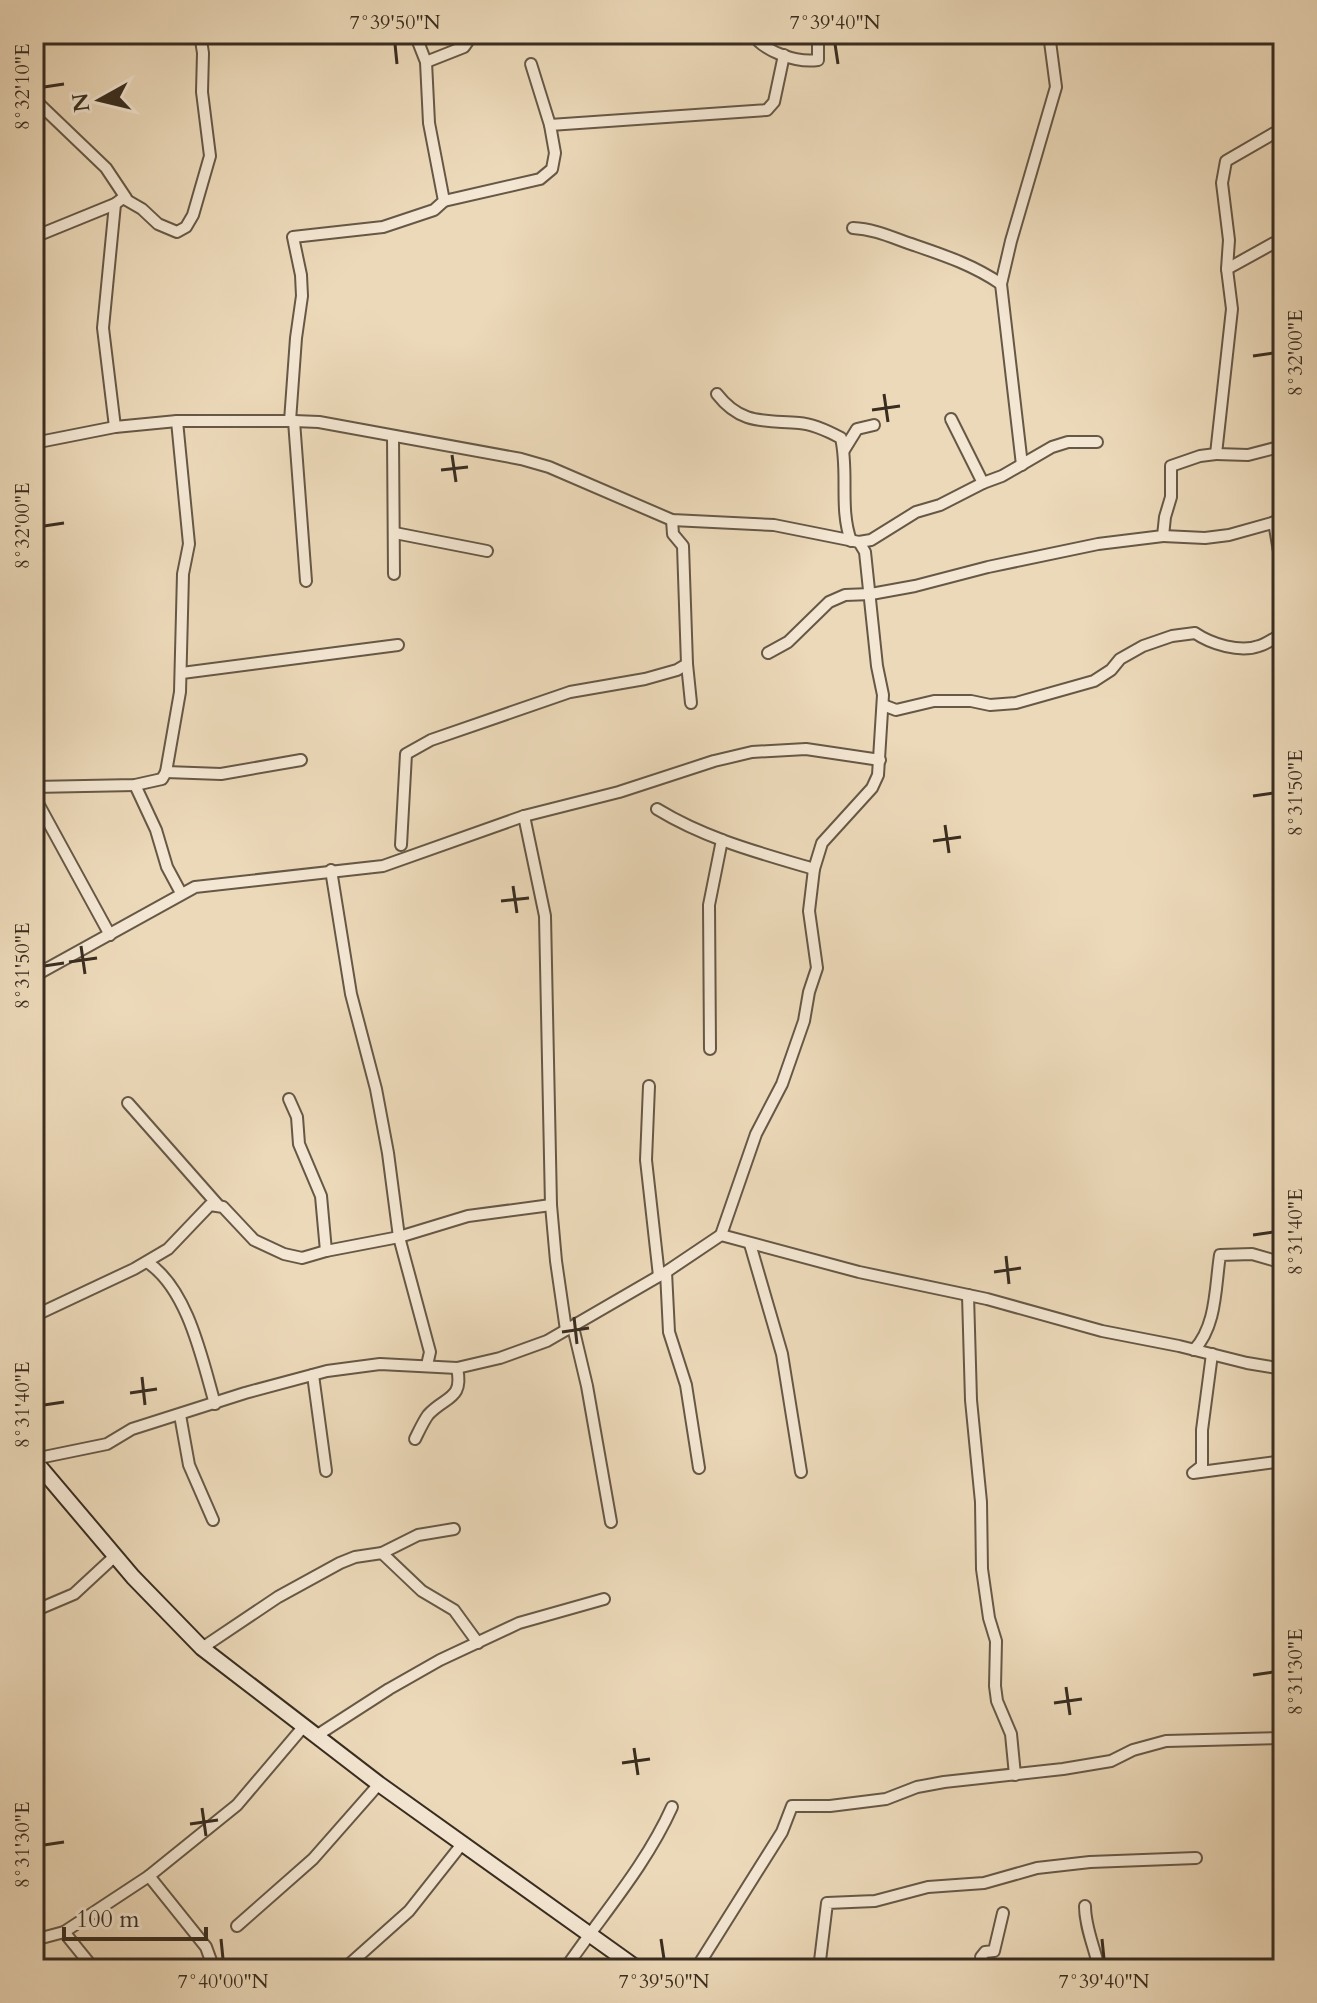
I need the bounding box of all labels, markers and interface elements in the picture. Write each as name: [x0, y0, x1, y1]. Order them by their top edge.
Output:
text: 7°39'50"N: [349, 9, 441, 36]
text: 7°39'40"N: [789, 9, 881, 36]
text: 8°32'10"E: [9, 44, 36, 130]
north arrow: [60, 60, 140, 140]
text: N: [65, 91, 97, 114]
text: 8°32'00"E: [1282, 310, 1309, 396]
text: 8°32'00"E: [9, 483, 36, 569]
text: 8°31'50"E: [1282, 750, 1309, 836]
text: 8°31'50"E: [9, 923, 36, 1009]
text: 8°31'40"E: [1282, 1189, 1309, 1275]
text: 8°31'40"E: [9, 1362, 36, 1448]
text: 8°31'30"E: [1282, 1629, 1309, 1715]
text: 8°31'30"E: [9, 1802, 36, 1888]
scale bar: [64, 1891, 206, 1941]
text: 100 m: [76, 1903, 140, 1936]
text: 7°40'00"N: [177, 1968, 269, 1995]
text: 7°39'50"N: [618, 1968, 710, 1995]
text: 7°39'40"N: [1058, 1968, 1150, 1995]

